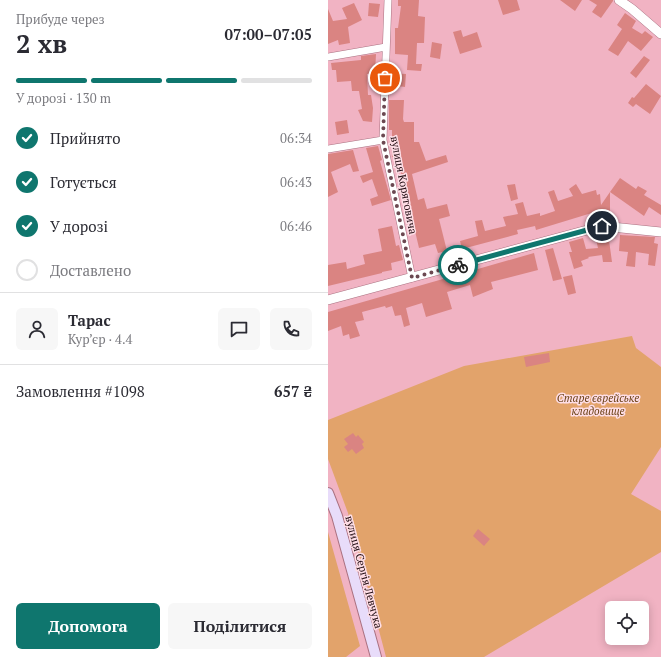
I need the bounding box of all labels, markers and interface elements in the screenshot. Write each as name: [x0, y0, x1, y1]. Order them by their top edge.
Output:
text: Прибуде через: [16, 10, 105, 28]
text: 07:00–07:05: [225, 24, 312, 44]
text: 2 хв: [16, 26, 67, 60]
pin: [368, 61, 402, 95]
icon: bag: [374, 67, 396, 89]
text: У дорозі · 130 m: [16, 89, 111, 107]
icon: check: [16, 127, 38, 149]
text: Прийнято: [50, 128, 120, 148]
text: 06:34: [280, 129, 312, 147]
street label: вулиця Корятовича: [388, 135, 420, 236]
icon: check: [16, 171, 38, 193]
text: Готується: [50, 172, 117, 192]
text: 06:43: [280, 173, 312, 191]
pin: [585, 209, 619, 243]
icon: check: [16, 215, 38, 237]
icon: home: [591, 215, 613, 237]
text: У дорозі: [50, 216, 108, 236]
text: 06:46: [280, 217, 312, 235]
courier: [438, 245, 478, 285]
icon: bike: [447, 254, 469, 276]
text: Доставлено: [50, 260, 131, 280]
button: person: [16, 308, 58, 350]
button: chat: [218, 308, 260, 350]
button: phone: [270, 308, 312, 350]
text: Тарас: [68, 310, 111, 330]
text: Кур’єр · 4.4: [68, 330, 132, 348]
text: Замовлення #1098: [16, 381, 145, 401]
text: 657 ₴: [274, 381, 312, 401]
park label: Старе єврейське кладовище: [557, 391, 639, 418]
street label: вулиця Сергія Левчука: [342, 514, 386, 630]
map controls: [605, 601, 649, 645]
button: locate: [605, 601, 649, 645]
button: Допомога: [16, 603, 160, 649]
button: Поділитися: [168, 603, 312, 649]

